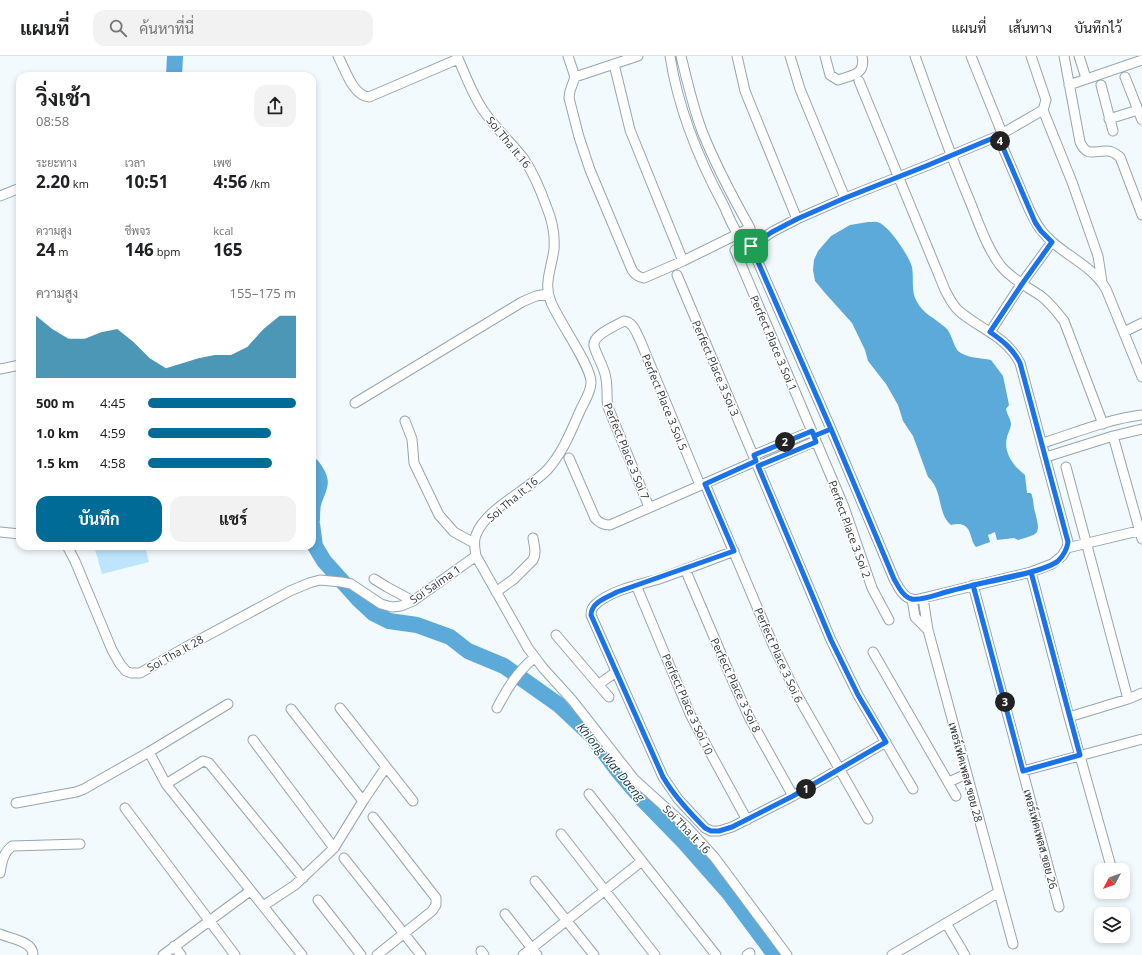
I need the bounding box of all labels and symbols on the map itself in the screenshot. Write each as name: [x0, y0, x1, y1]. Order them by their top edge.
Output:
street label: Soi Tha It 16: [484, 113, 534, 171]
pin: 4: [990, 131, 1010, 151]
pin: [734, 229, 768, 263]
street label: Perfect Place 3 Soi 1: [747, 293, 801, 393]
street label: Perfect Place 3 Soi 3: [689, 318, 743, 418]
street label: Perfect Place 3 Soi 5: [639, 352, 691, 452]
street label: Perfect Place 3 Soi 7: [601, 401, 653, 501]
pin: 2: [775, 432, 795, 452]
street label: Soi Tha It 16: [483, 473, 541, 525]
street label: Perfect Place 3 Soi 2: [825, 478, 875, 580]
street label: Soi Saima 1: [406, 561, 464, 607]
street label: Perfect Place 3 Soi 6: [751, 605, 807, 705]
street label: Soi Tha It 28: [144, 631, 206, 675]
street label: Perfect Place 3 Soi 8: [707, 635, 765, 735]
street label: Perfect Place 3 Soi 10: [659, 651, 717, 757]
pin: 3: [995, 692, 1015, 712]
water label: Khlong Wat Daeng: [573, 719, 649, 805]
street label: เพอร์เฟคเพลส ซอย 28: [945, 720, 987, 824]
pin: 1: [796, 779, 816, 799]
street label: เพอร์เฟคเพลส ซอย 26: [1020, 787, 1062, 891]
street label: Soi Tha It 16: [660, 801, 714, 857]
north arrow: [1094, 863, 1130, 899]

